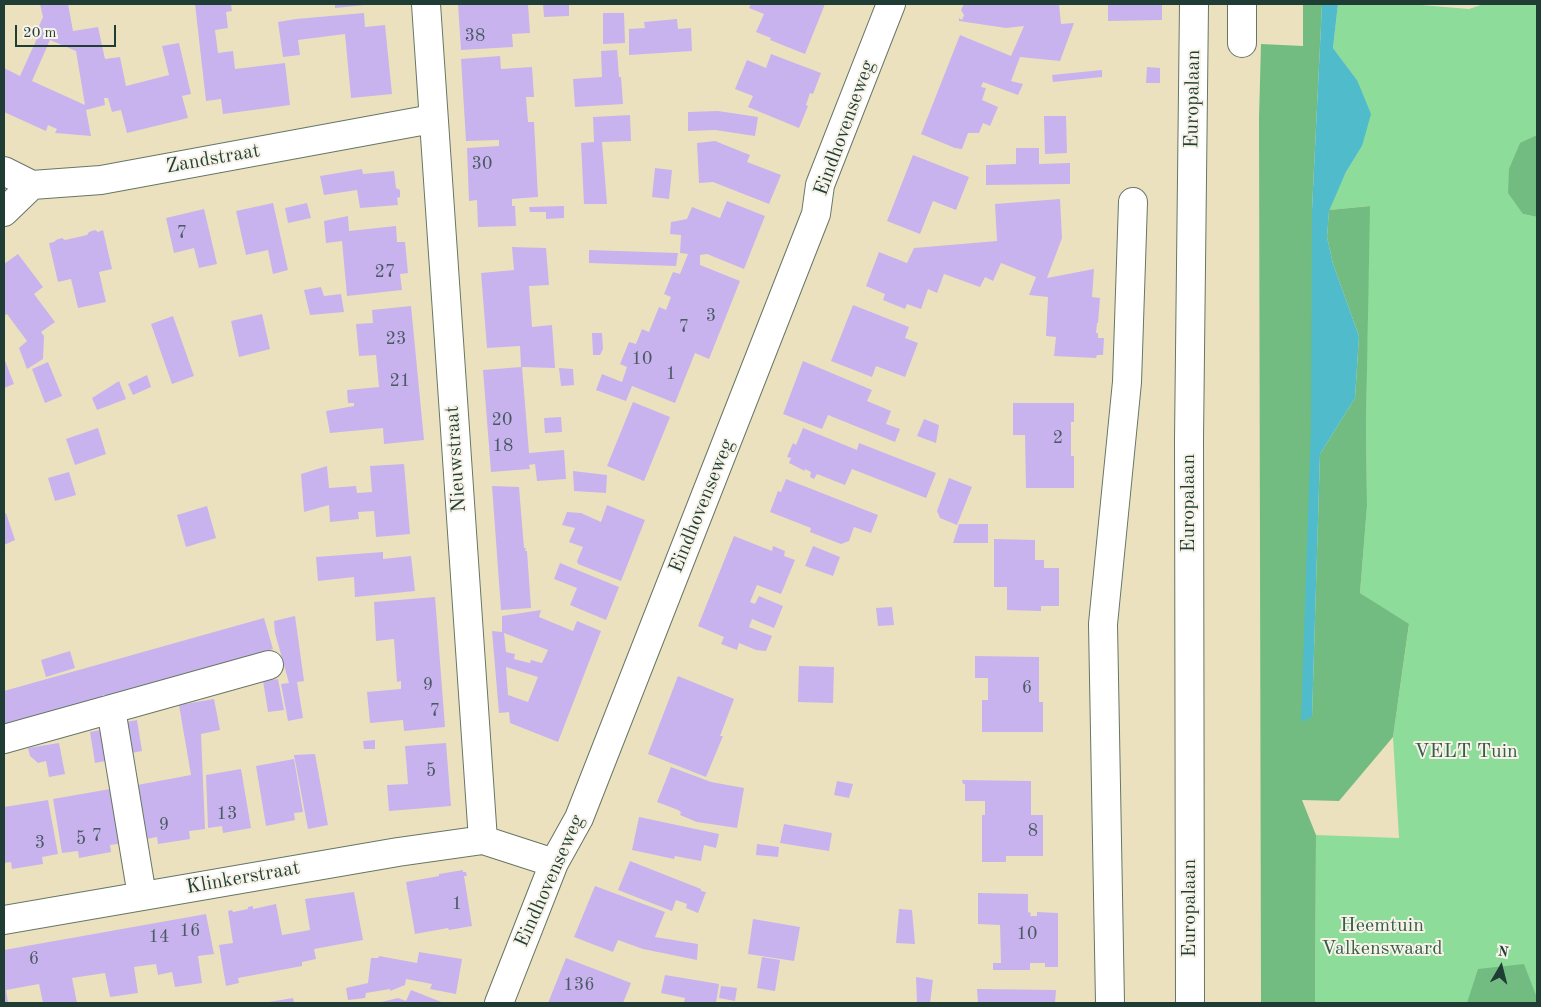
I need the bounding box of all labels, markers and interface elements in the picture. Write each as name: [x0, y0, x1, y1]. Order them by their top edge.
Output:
scale bar: [18, 15, 119, 47]
house number: 38: [465, 25, 485, 47]
text: 20 m: [23, 26, 57, 41]
street label: Europalaan: [1180, 49, 1206, 149]
street label: Eindhovenseweg: [809, 57, 881, 199]
street label: Zandstraat: [164, 139, 262, 179]
house number: 30: [472, 153, 492, 175]
house number: 7: [177, 222, 187, 244]
house number: 27: [375, 261, 395, 283]
house number: 3: [706, 305, 716, 327]
house number: 7: [679, 316, 689, 338]
house number: 23: [386, 328, 406, 350]
house number: 10: [632, 348, 652, 370]
house number: 1: [666, 363, 676, 385]
house number: 21: [390, 370, 410, 392]
street label: Nieuwstraat: [440, 405, 472, 513]
house number: 20: [492, 409, 512, 431]
house number: 2: [1053, 427, 1063, 449]
house number: 18: [493, 435, 513, 457]
street label: Eindhovenseweg: [664, 435, 740, 577]
street label: Europalaan: [1177, 454, 1201, 552]
house number: 9: [423, 674, 433, 696]
house number: 6: [1022, 677, 1032, 699]
house number: 7: [430, 700, 440, 722]
park label: VELT Tuin: [1414, 740, 1518, 764]
house number: 5: [426, 760, 436, 782]
house number: 13: [217, 803, 237, 825]
street label: Eindhovenseweg: [510, 811, 590, 951]
house number: 9: [159, 814, 169, 836]
house number: 8: [1028, 820, 1038, 842]
house number: 7: [92, 825, 102, 847]
house number: 5: [76, 828, 86, 850]
house number: 3: [35, 832, 45, 854]
street label: Klinkerstraat: [184, 856, 302, 900]
street label: Europalaan: [1178, 859, 1202, 957]
house number: 1: [452, 893, 462, 915]
park label: Heemtuin Valkenswaard: [1321, 914, 1443, 961]
house number: 16: [180, 920, 200, 942]
house number: 10: [1017, 923, 1037, 945]
house number: 14: [149, 926, 169, 948]
north arrow: [1476, 942, 1526, 992]
text: N: [1497, 944, 1509, 960]
house number: 6: [29, 948, 39, 970]
house number: 136: [563, 974, 595, 996]

